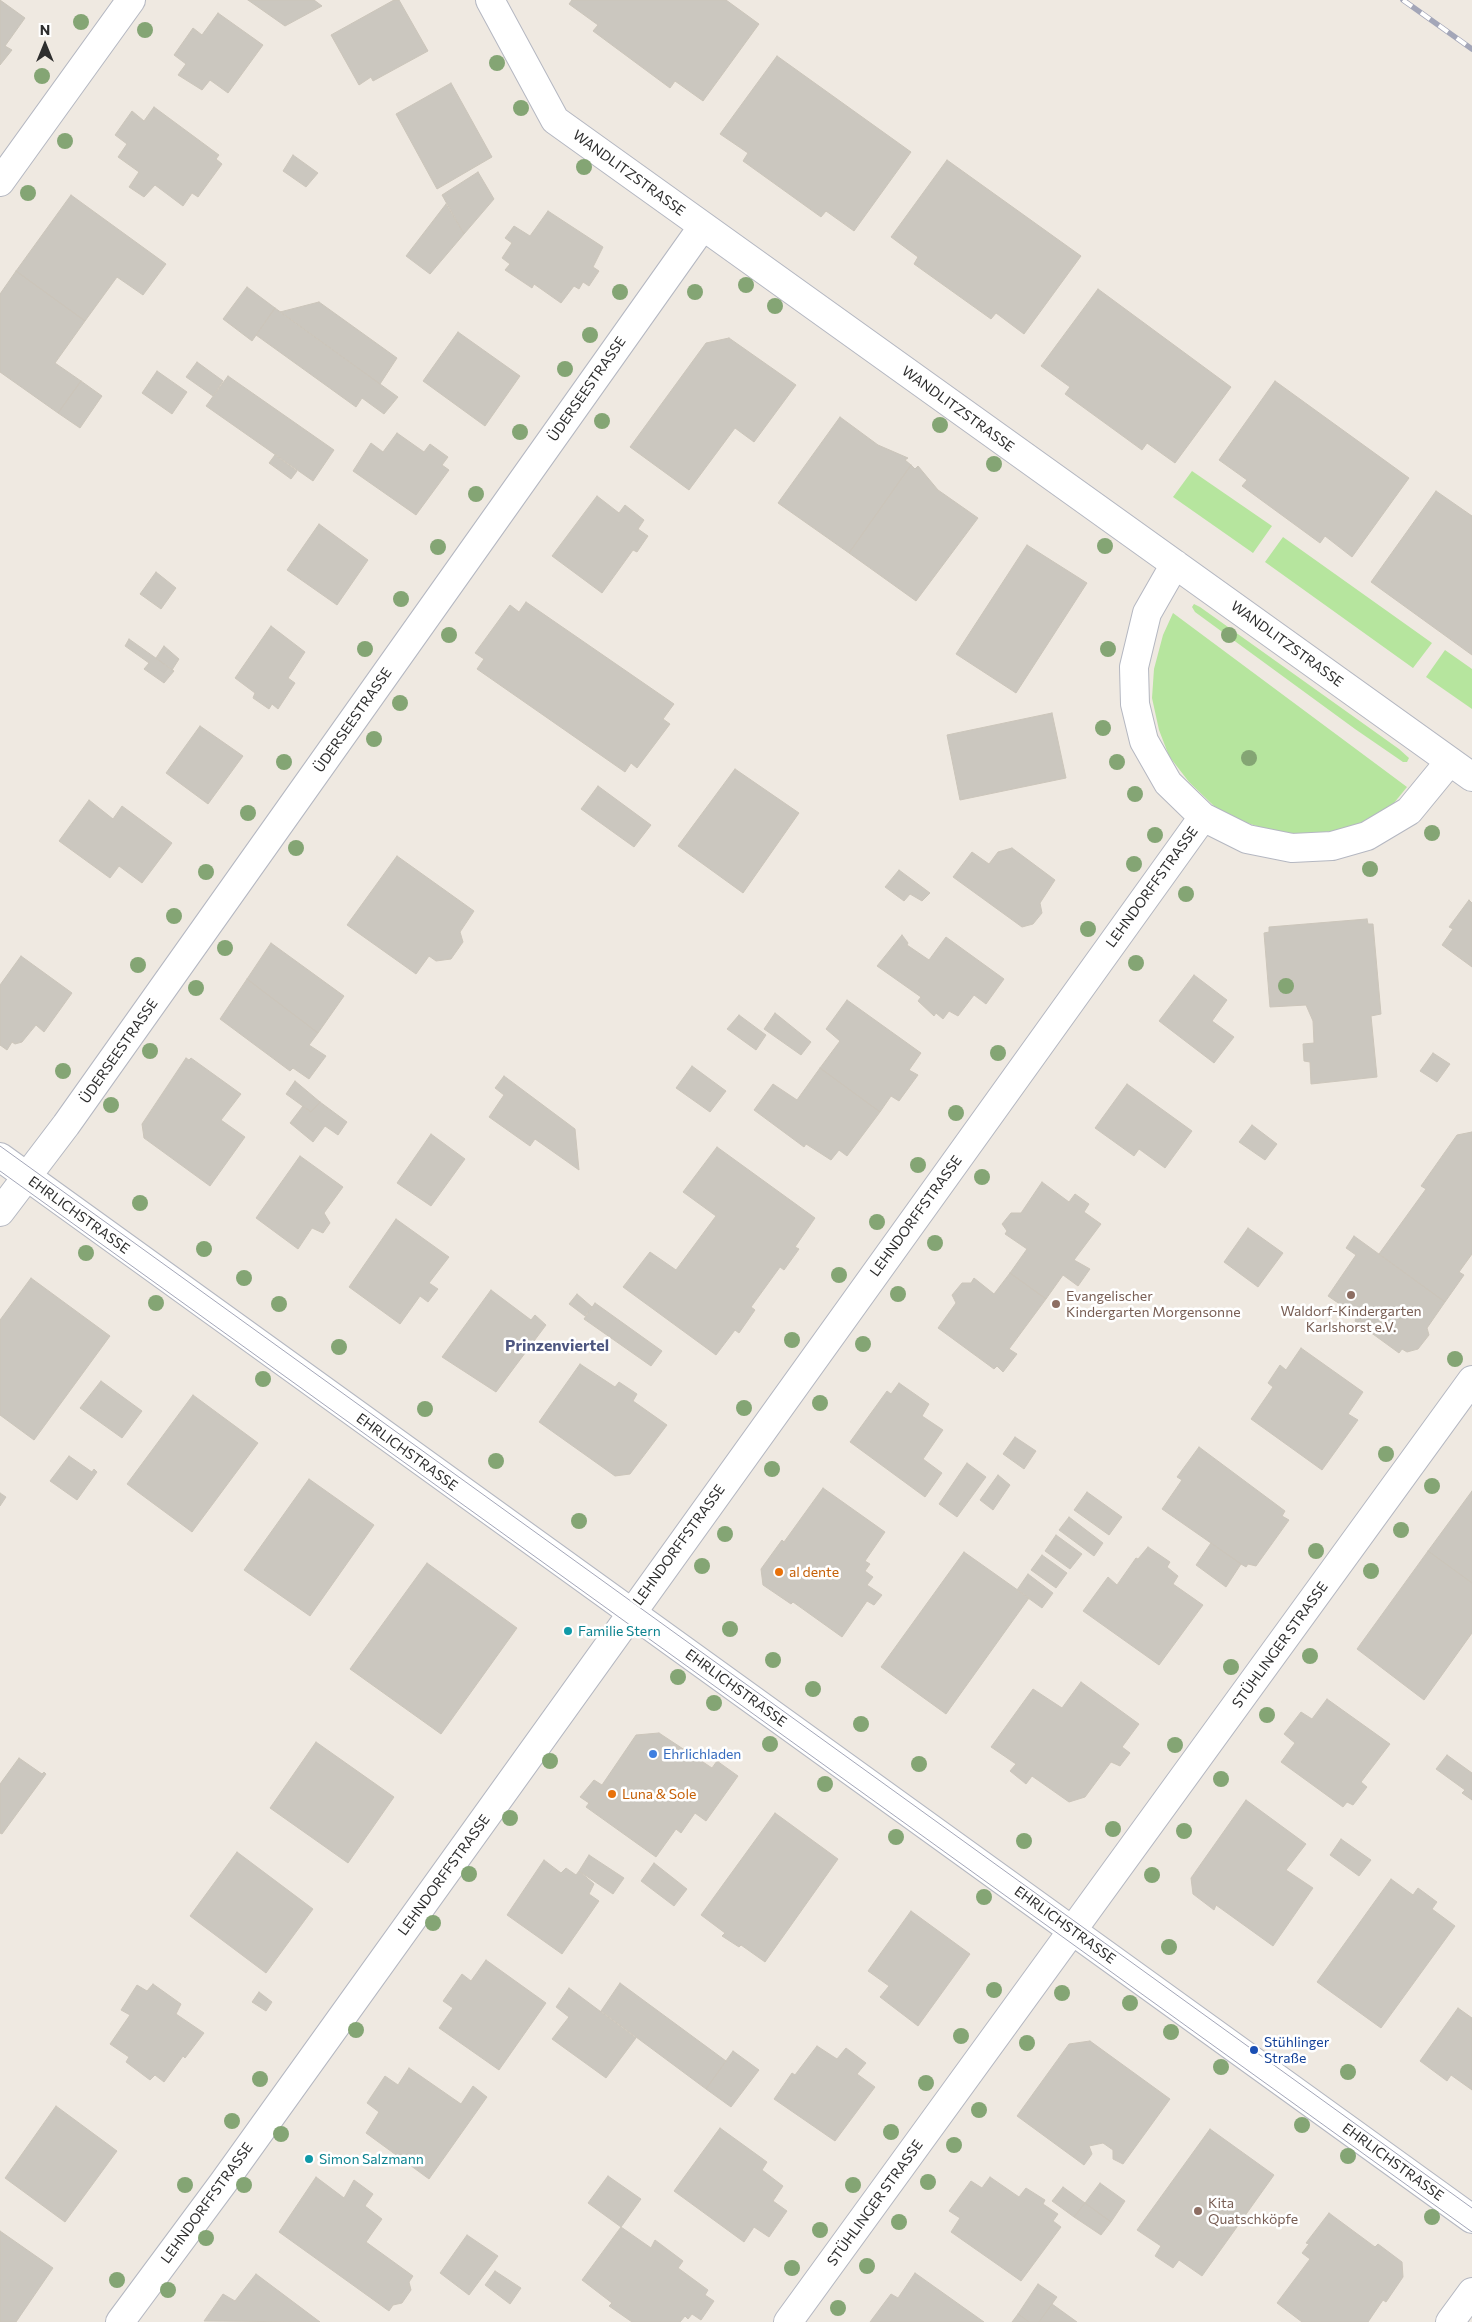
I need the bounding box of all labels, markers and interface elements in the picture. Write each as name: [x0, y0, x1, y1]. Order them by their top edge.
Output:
north arrow: [20, 20, 70, 70]
text: N: [40, 21, 50, 38]
street label: WANDLITZSTRASSE: [570, 127, 688, 219]
street label: ÜDERSEESTRASSE: [545, 333, 629, 445]
street label: WANDLITZSTRASSE: [899, 363, 1017, 455]
street label: WANDLITZSTRASSE: [1228, 598, 1346, 690]
street label: ÜDERSEESTRASSE: [311, 664, 395, 776]
street label: LEHNDORFFSTRASSE: [1102, 823, 1202, 951]
street label: ÜDERSEESTRASSE: [77, 995, 161, 1107]
street label: LEHNDORFFSTRASSE: [866, 1152, 966, 1280]
street label: EHRLICHSTRASSE: [25, 1173, 133, 1257]
place label: Evangelischer Kindergarten Morgensonne: [1066, 1288, 1241, 1320]
marker: Waldorf-Kindergarten Karlshorst e.V.: [1345, 1289, 1357, 1301]
marker: Evangelischer Kindergarten Morgensonne: [1050, 1298, 1062, 1310]
place label: Waldorf-Kindergarten Karlshorst e.V.: [1280, 1303, 1422, 1335]
district label: Prinzenviertel: [505, 1336, 609, 1356]
street label: EHRLICHSTRASSE: [353, 1410, 461, 1494]
street label: LEHNDORFFSTRASSE: [629, 1481, 729, 1609]
place label: al dente: [789, 1564, 839, 1580]
marker: al dente: [773, 1566, 785, 1578]
street label: STÜHLINGER STRASSE: [1229, 1579, 1331, 1711]
place label: Familie Stern: [578, 1623, 661, 1639]
marker: Familie Stern: [562, 1625, 574, 1637]
street label: EHRLICHSTRASSE: [682, 1646, 790, 1730]
place label: Ehrlichladen: [663, 1746, 741, 1762]
marker: Ehrlichladen: [647, 1748, 659, 1760]
place label: Luna & Sole: [622, 1786, 696, 1802]
marker: Luna & Sole: [606, 1788, 618, 1800]
street label: LEHNDORFFSTRASSE: [394, 1811, 494, 1939]
street label: EHRLICHSTRASSE: [1011, 1883, 1119, 1967]
place label: Stühlinger Straße: [1264, 2034, 1329, 2066]
marker: Stühlinger Straße: [1248, 2044, 1260, 2056]
street label: EHRLICHSTRASSE: [1339, 2120, 1447, 2204]
street label: STÜHLINGER STRASSE: [824, 2137, 926, 2269]
street label: LEHNDORFFSTRASSE: [157, 2139, 257, 2267]
place label: Simon Salzmann: [319, 2151, 424, 2167]
marker: Simon Salzmann: [303, 2153, 315, 2165]
place label: Kita Quatschköpfe: [1208, 2195, 1298, 2228]
marker: Kita Quatschköpfe: [1192, 2205, 1204, 2217]

